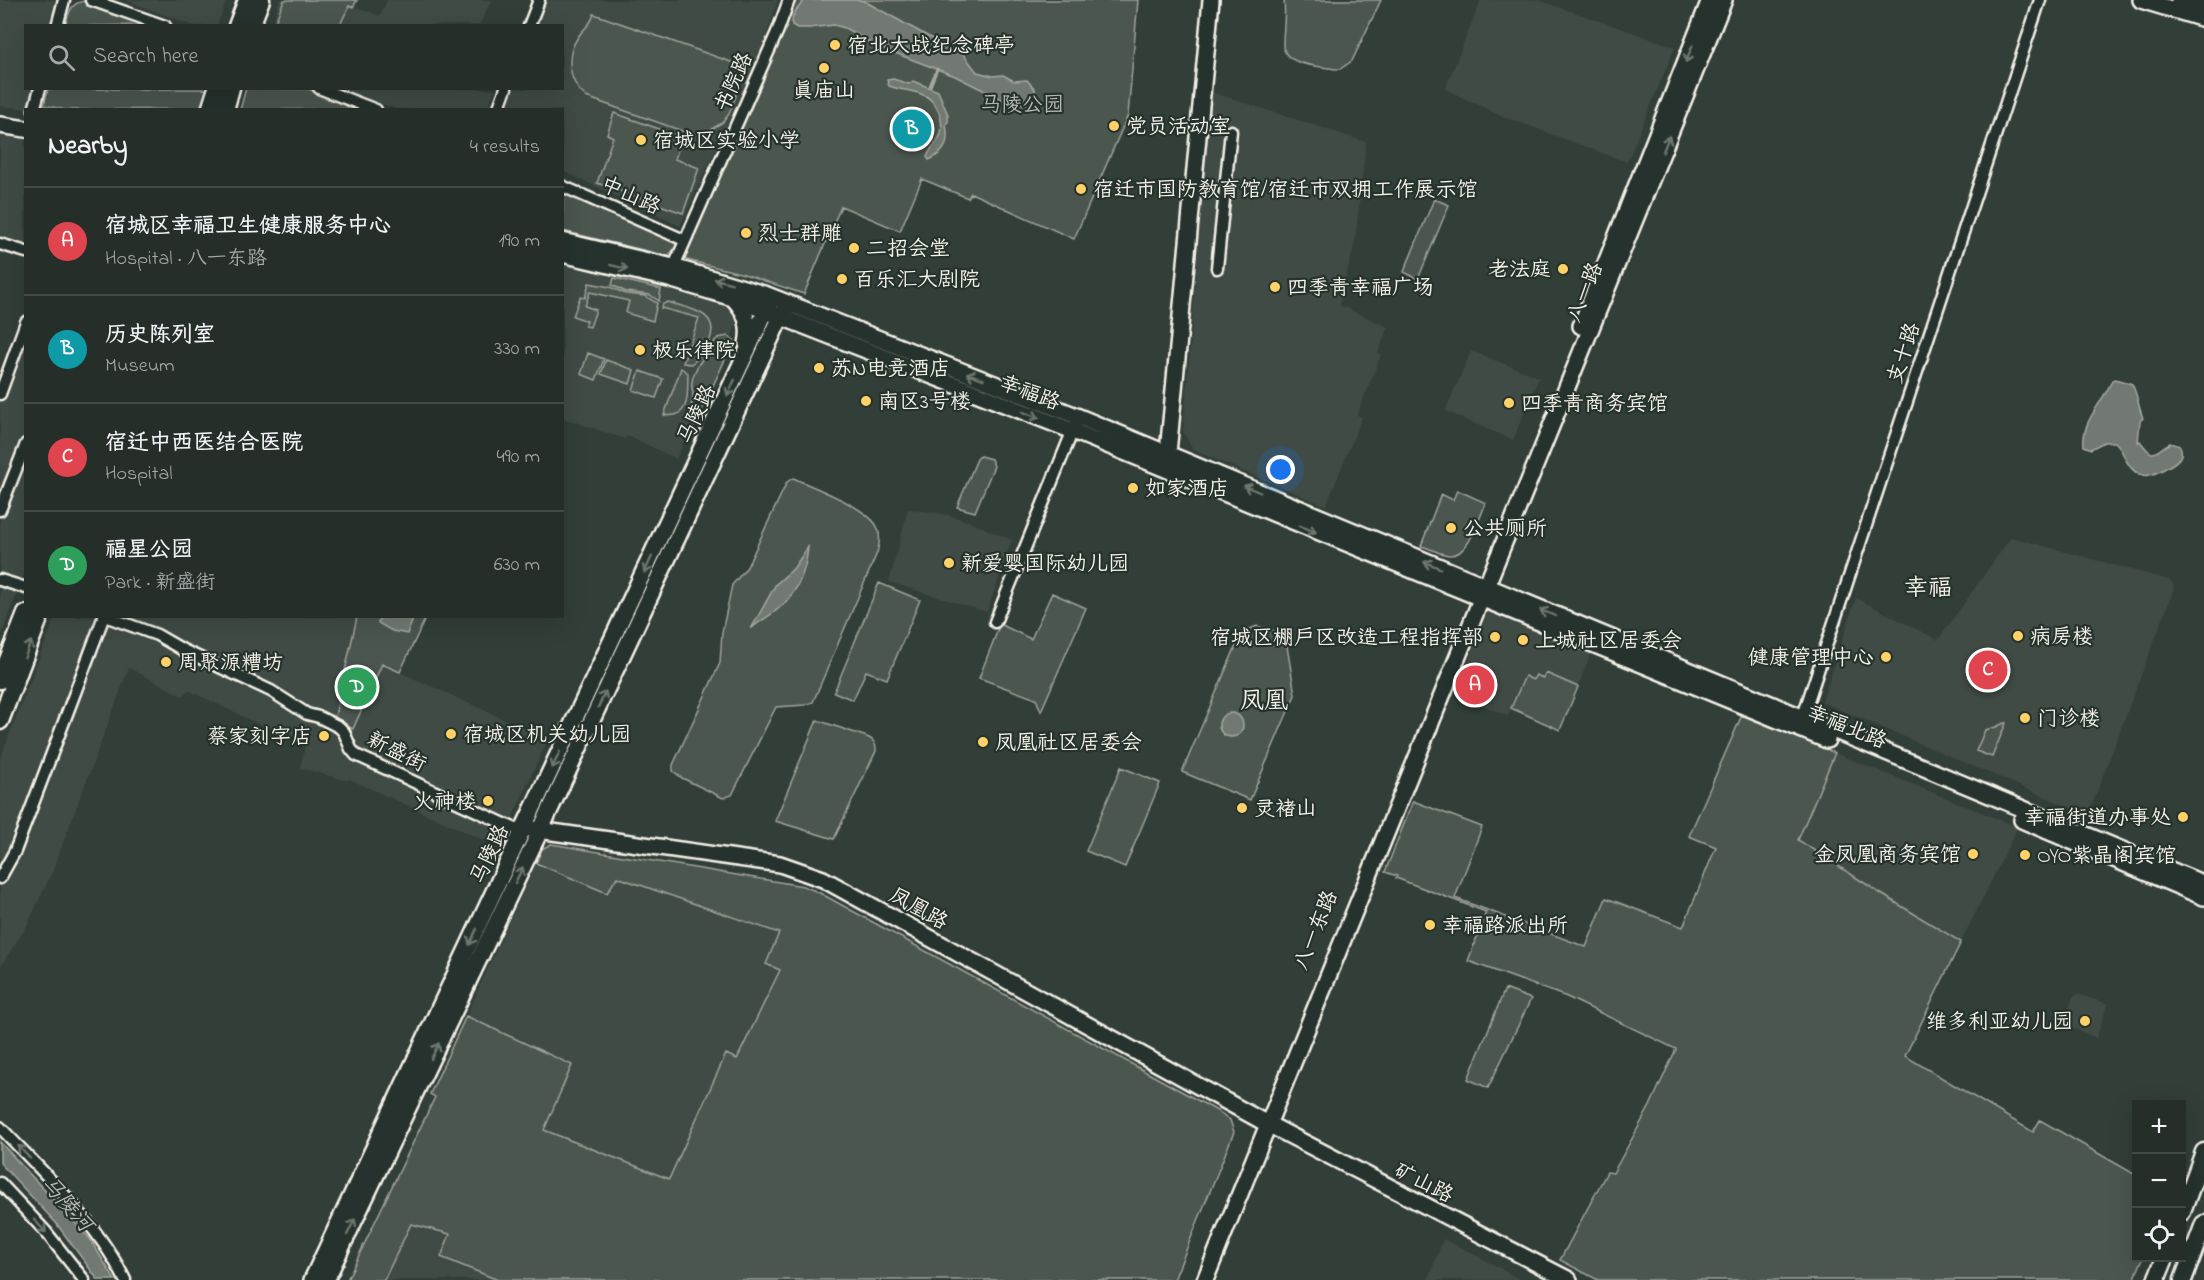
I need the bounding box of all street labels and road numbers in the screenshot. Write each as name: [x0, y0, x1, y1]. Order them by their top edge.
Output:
street label: 书院路: [708, 48, 761, 118]
street label: 中山路: [595, 170, 665, 223]
street label: 八一路: [1560, 258, 1612, 328]
street label: 支十路: [1881, 319, 1929, 388]
street label: 幸福路: [994, 369, 1064, 419]
street label: 马陵路: [671, 380, 725, 450]
street label: 幸福北路: [1802, 698, 1891, 757]
street label: 新盛街: [361, 725, 431, 780]
street label: 马陵路: [464, 820, 518, 890]
street label: 凤凰路: [883, 881, 953, 938]
street label: 八一东路: [1287, 886, 1346, 975]
street label: 矿山路: [1388, 1156, 1458, 1211]

